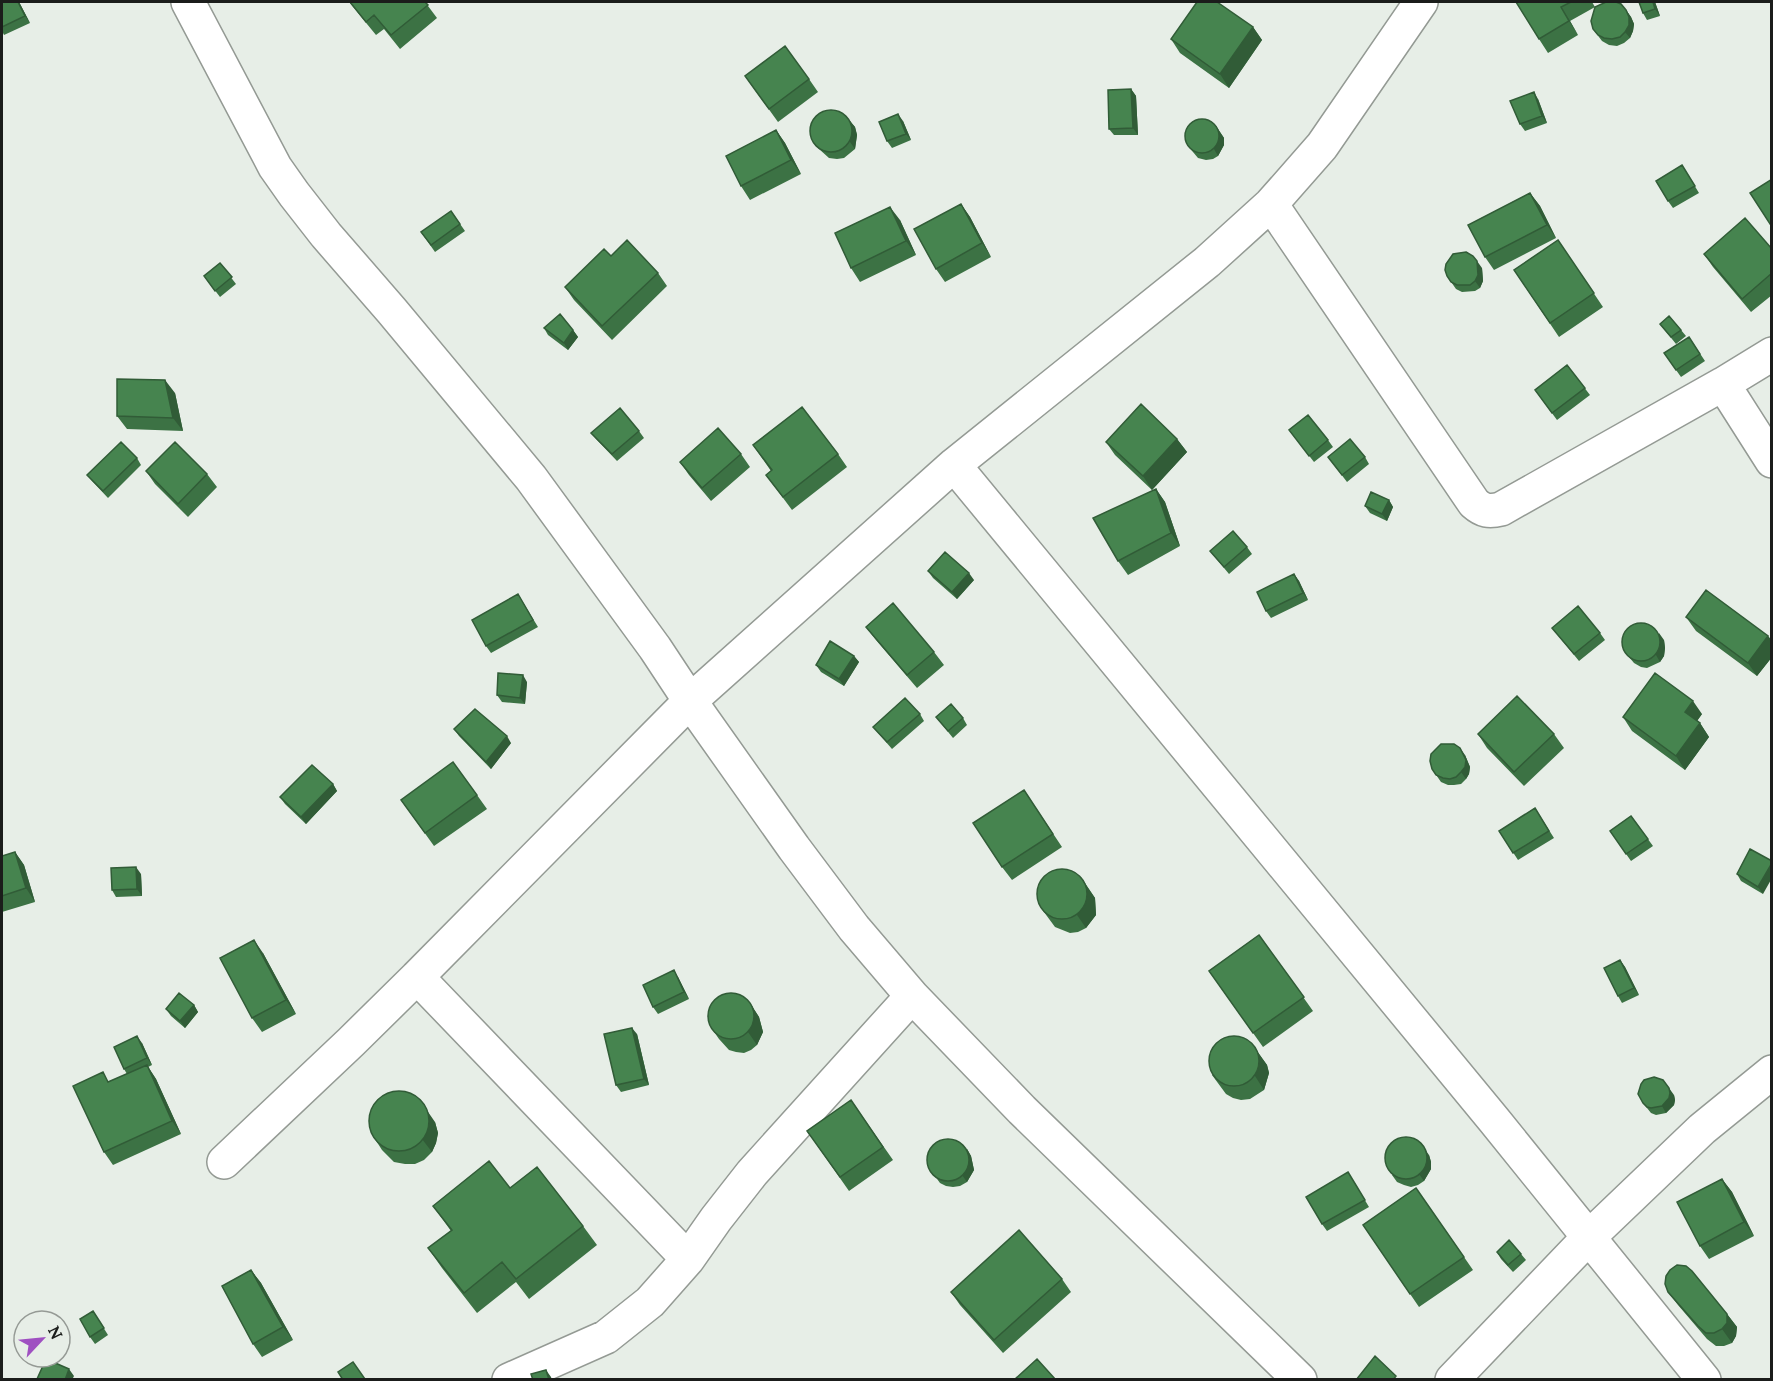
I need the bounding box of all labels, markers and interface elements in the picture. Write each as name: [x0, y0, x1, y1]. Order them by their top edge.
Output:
north arrow: [12, 1309, 72, 1369]
text: N: [44, 1322, 67, 1342]

